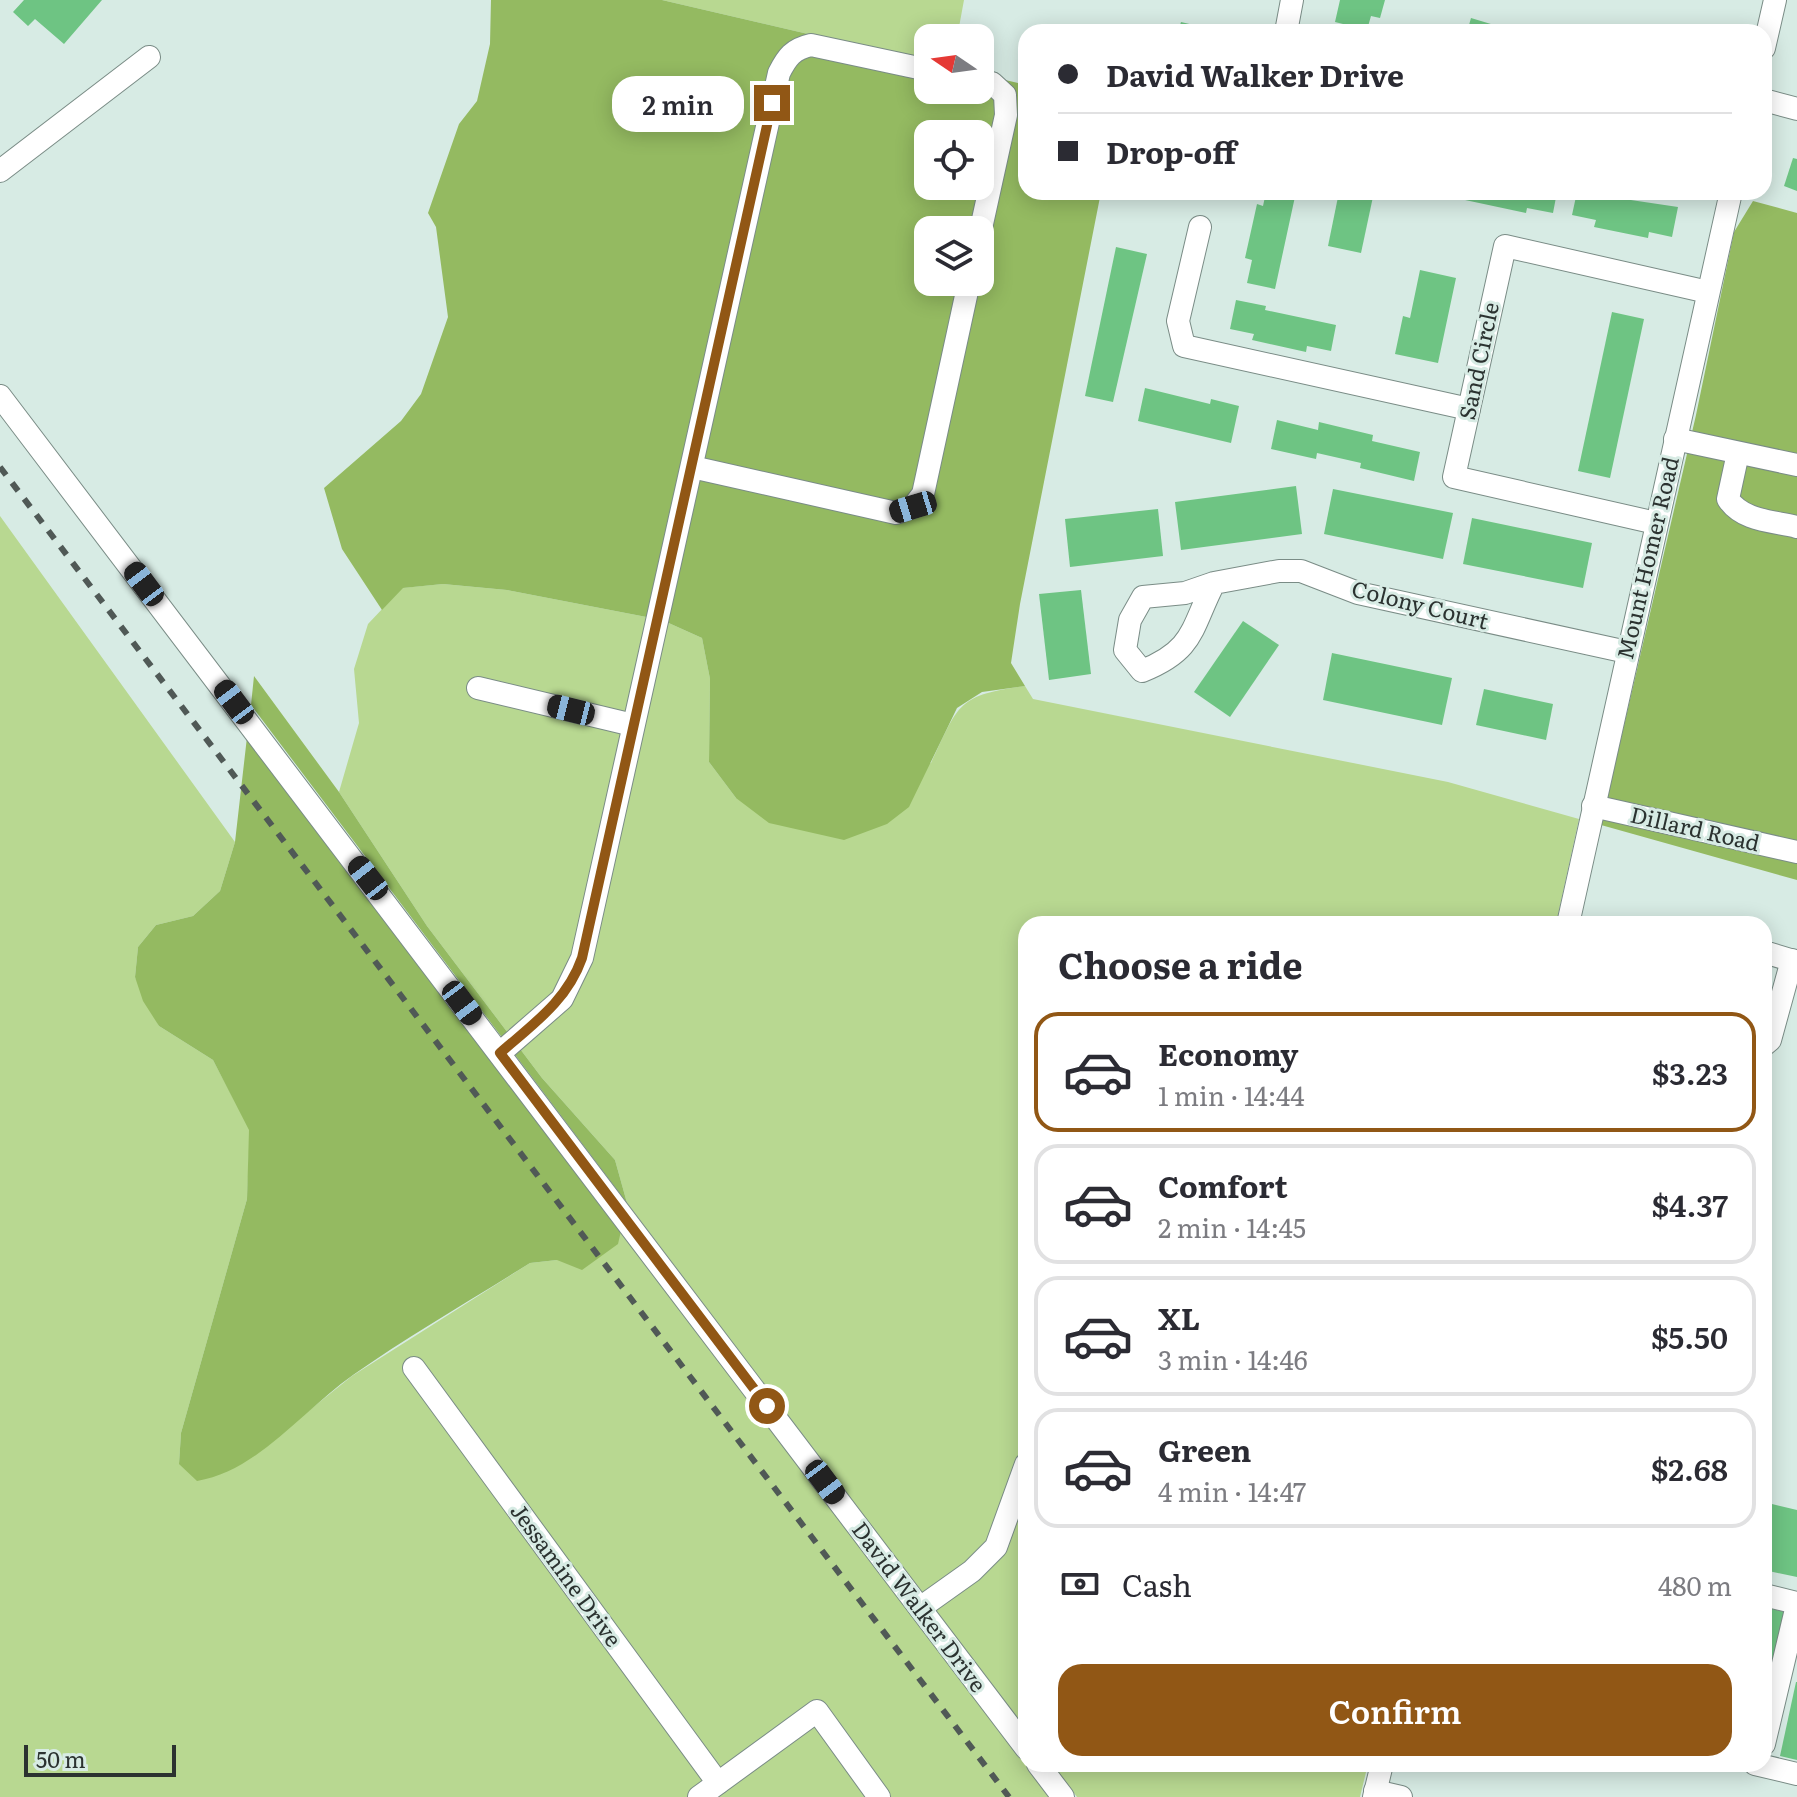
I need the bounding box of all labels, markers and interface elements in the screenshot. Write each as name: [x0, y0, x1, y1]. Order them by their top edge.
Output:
north arrow: [914, 24, 994, 104]
map controls: [914, 24, 994, 296]
text: David Walker Drive: [1106, 52, 1404, 96]
callout: 2 min: [612, 75, 744, 131]
text: 2 min: [642, 84, 714, 123]
route end: [754, 85, 790, 121]
button: locate: [914, 120, 994, 200]
text: Drop-off: [1106, 129, 1236, 173]
button: layers: [914, 216, 994, 296]
street label: Sand Circle: [1449, 299, 1506, 422]
street label: Mount Homer Road: [1607, 453, 1686, 662]
car: [887, 489, 939, 525]
car: [120, 558, 168, 610]
street label: Colony Court: [1349, 571, 1492, 636]
car: [210, 676, 258, 728]
car: [545, 693, 597, 727]
street label: Dillard Road: [1627, 797, 1763, 858]
car: [344, 852, 392, 904]
text: Choose a ride: [1058, 937, 1303, 990]
car: [438, 977, 486, 1029]
text: Economy: [1158, 1031, 1298, 1075]
icon: car: [1062, 1036, 1134, 1108]
text: $3.23: [1652, 1050, 1728, 1094]
text: 1 min · 14:44: [1158, 1075, 1305, 1114]
text: Comfort: [1158, 1163, 1288, 1207]
icon: car: [1062, 1168, 1134, 1240]
text: $4.37: [1652, 1182, 1728, 1226]
text: 2 min · 14:45: [1158, 1207, 1306, 1246]
text: XL: [1158, 1295, 1200, 1339]
icon: car: [1062, 1300, 1134, 1372]
text: $5.50: [1651, 1314, 1728, 1358]
text: 3 min · 14:46: [1158, 1339, 1308, 1378]
route start: [749, 1388, 785, 1424]
text: Green: [1158, 1427, 1251, 1471]
icon: car: [1062, 1432, 1134, 1504]
text: $2.68: [1651, 1446, 1728, 1490]
car: [801, 1456, 849, 1508]
text: 4 min · 14:47: [1158, 1471, 1306, 1510]
street label: Jessamine Drive: [504, 1495, 631, 1653]
street label: David Walker Drive: [845, 1514, 995, 1698]
icon: cash: [1058, 1562, 1102, 1606]
text: Cash: [1122, 1562, 1192, 1606]
text: 480 m: [1658, 1565, 1732, 1604]
button: Confirm: [1058, 1664, 1732, 1756]
scale bar: [24, 1741, 176, 1777]
text: 50 m: [36, 1742, 86, 1775]

